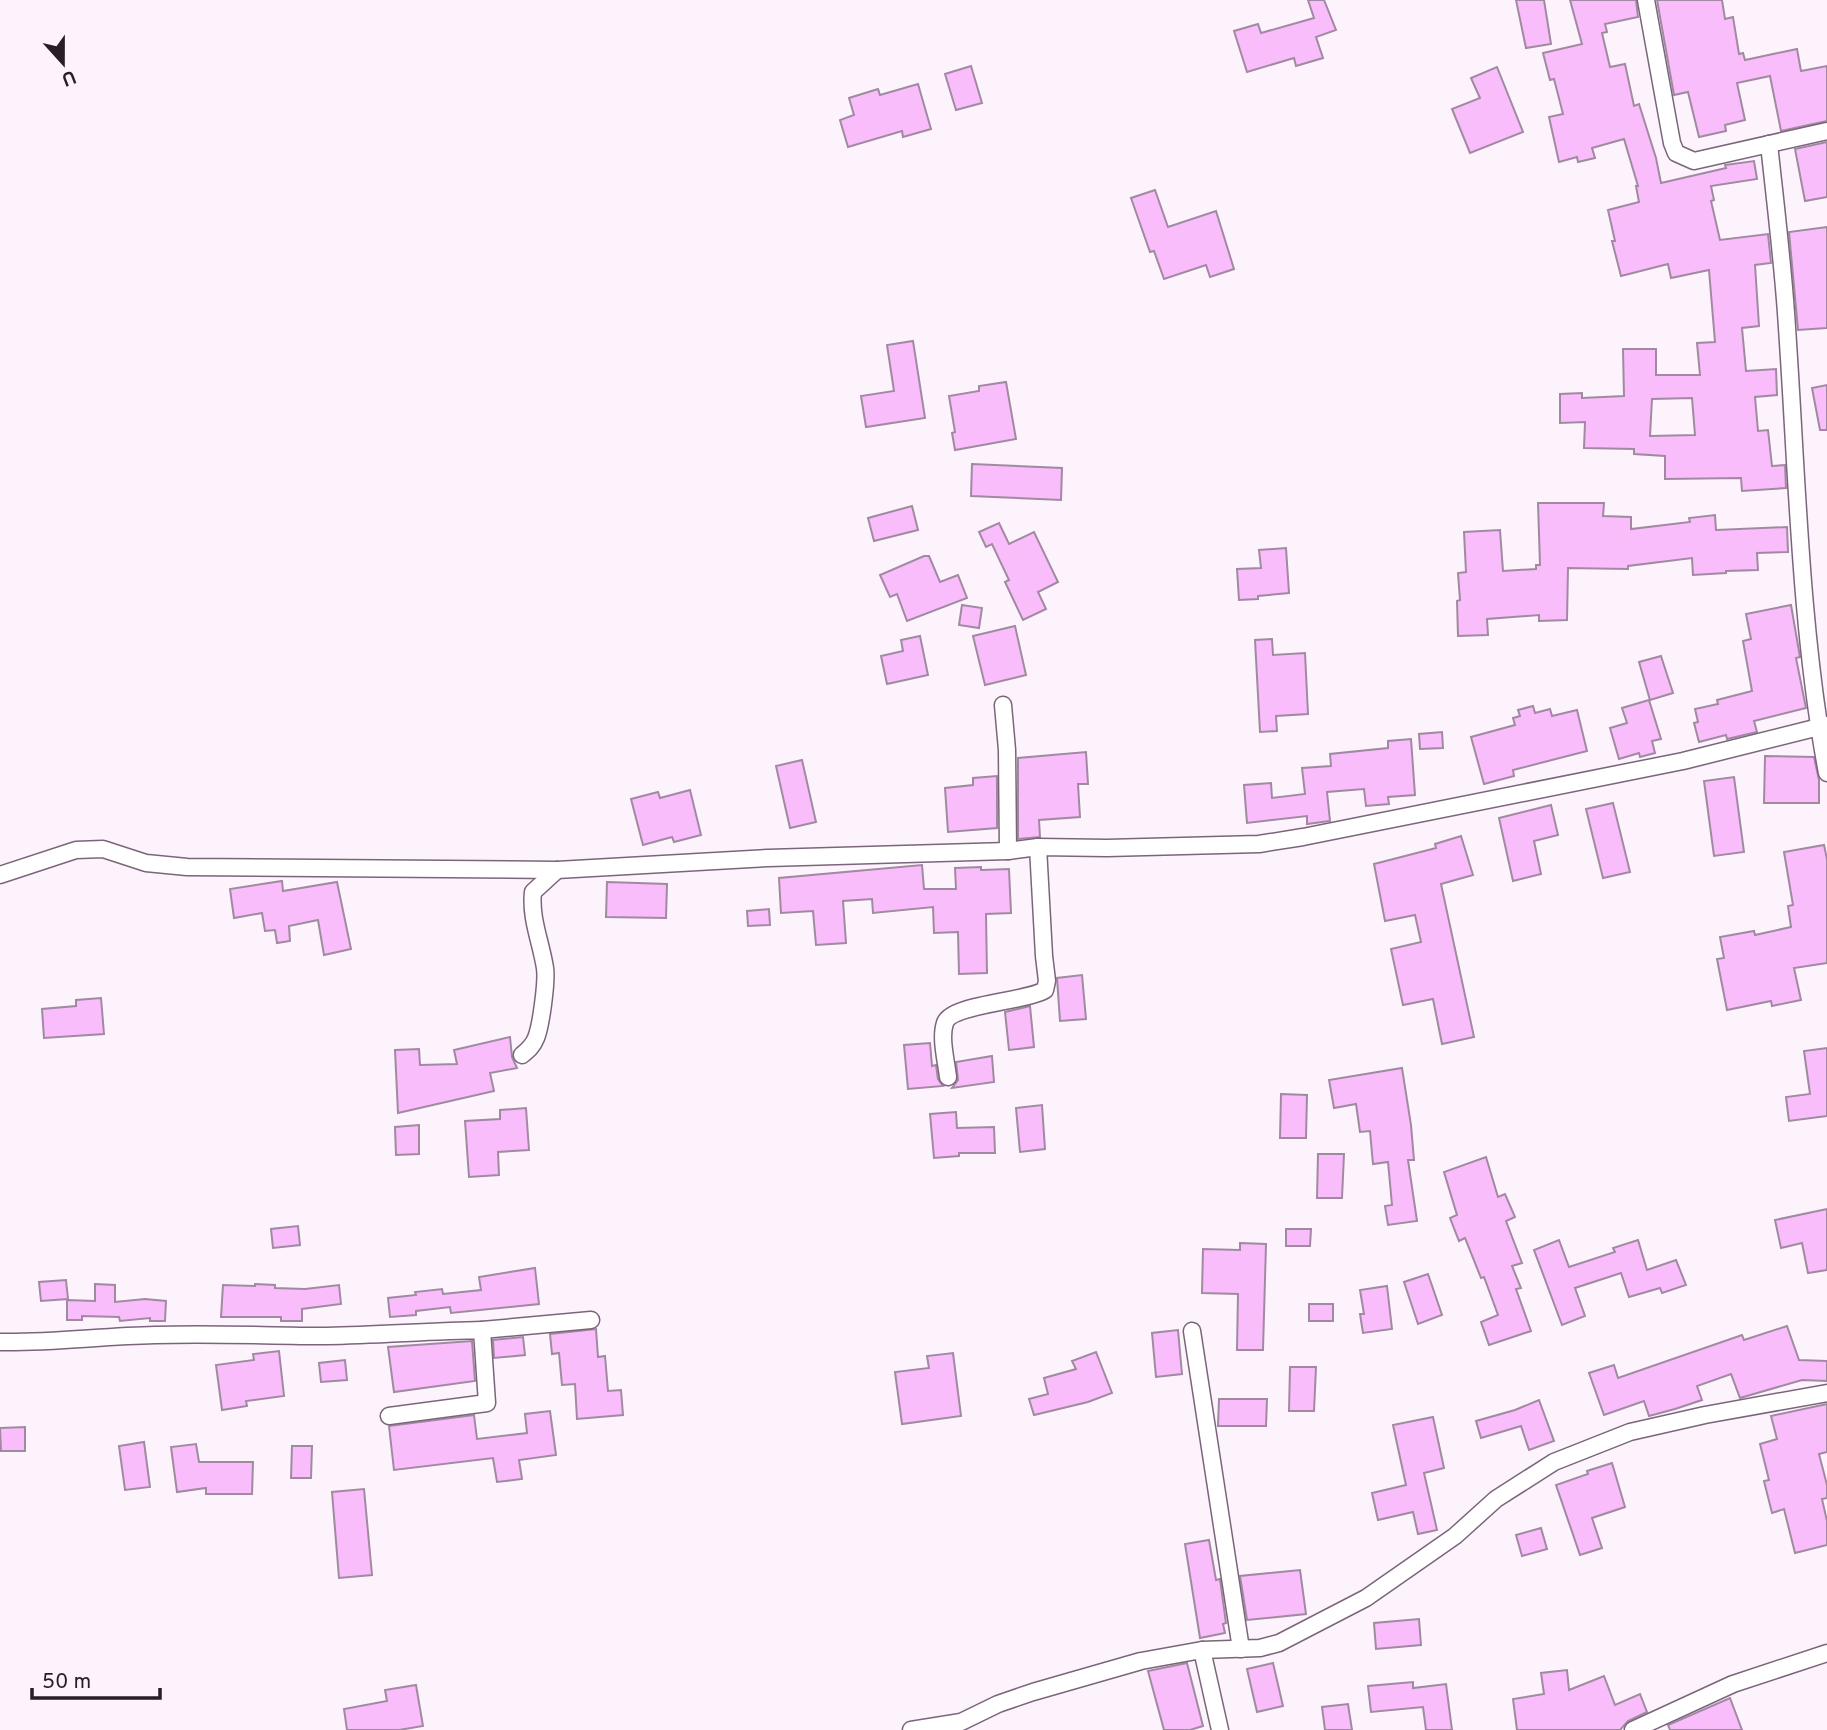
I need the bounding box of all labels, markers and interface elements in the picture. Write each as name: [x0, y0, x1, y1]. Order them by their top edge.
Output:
north arrow: [28, 28, 98, 98]
text: U: [58, 63, 79, 91]
scale bar: [32, 1656, 159, 1700]
text: 50 m: [42, 1669, 91, 1696]

